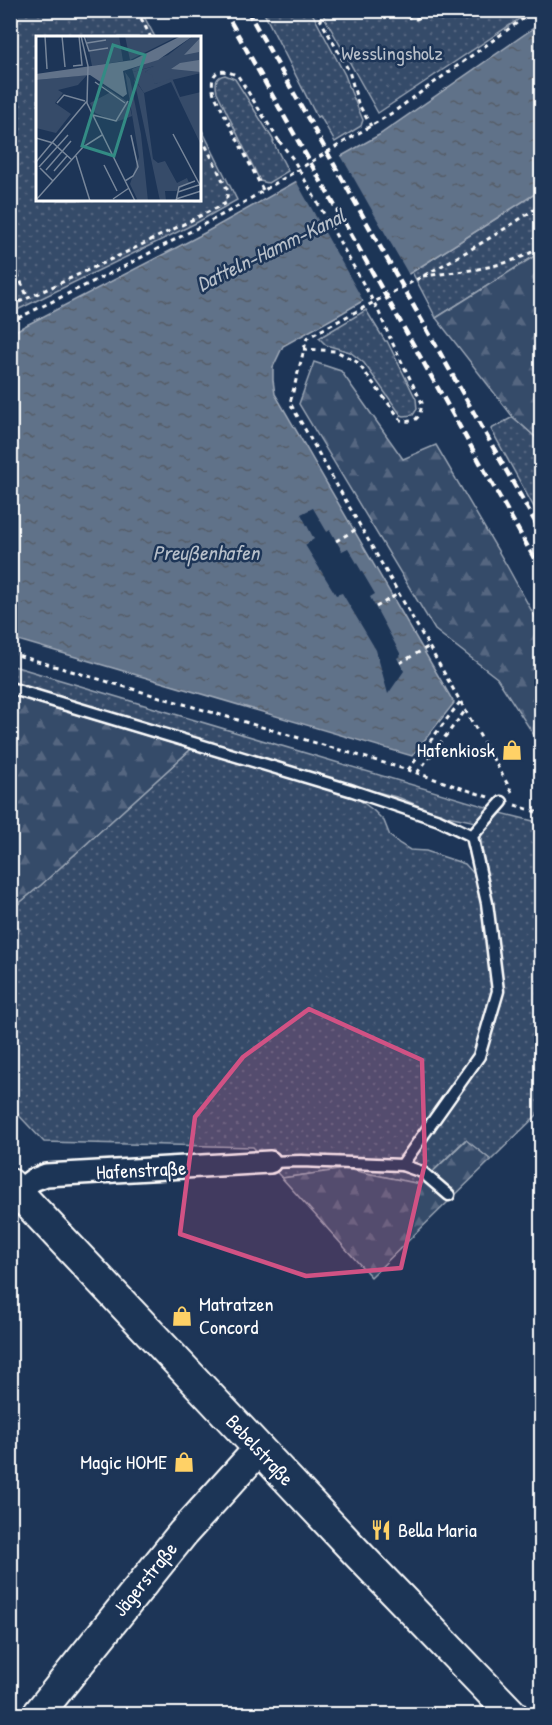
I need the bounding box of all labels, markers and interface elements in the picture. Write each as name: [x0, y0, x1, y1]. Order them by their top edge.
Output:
inset map: [36, 36, 201, 201]
park label: Wesslingsholz: [341, 39, 443, 66]
water label: Datteln-Hamm-Kanal: [192, 200, 351, 298]
water label: Preußenhafen: [153, 538, 261, 567]
place label: Hafenkiosk: [417, 736, 495, 763]
shop icon: Hafenkiosk: [500, 738, 524, 762]
street label: Hafenstraße: [95, 1154, 187, 1185]
place label: Matratzen Concord: [199, 1290, 274, 1340]
shop icon: Matratzen Concord: [170, 1304, 194, 1328]
street label: Bebelstraße: [220, 1408, 300, 1491]
place label: Magic HOME: [80, 1448, 167, 1475]
shop icon: Magic HOME: [172, 1450, 196, 1474]
place label: Bella Maria: [398, 1516, 477, 1543]
restaurant icon: Bella Maria: [369, 1518, 393, 1542]
street label: Jägerstraße: [106, 1536, 183, 1622]

